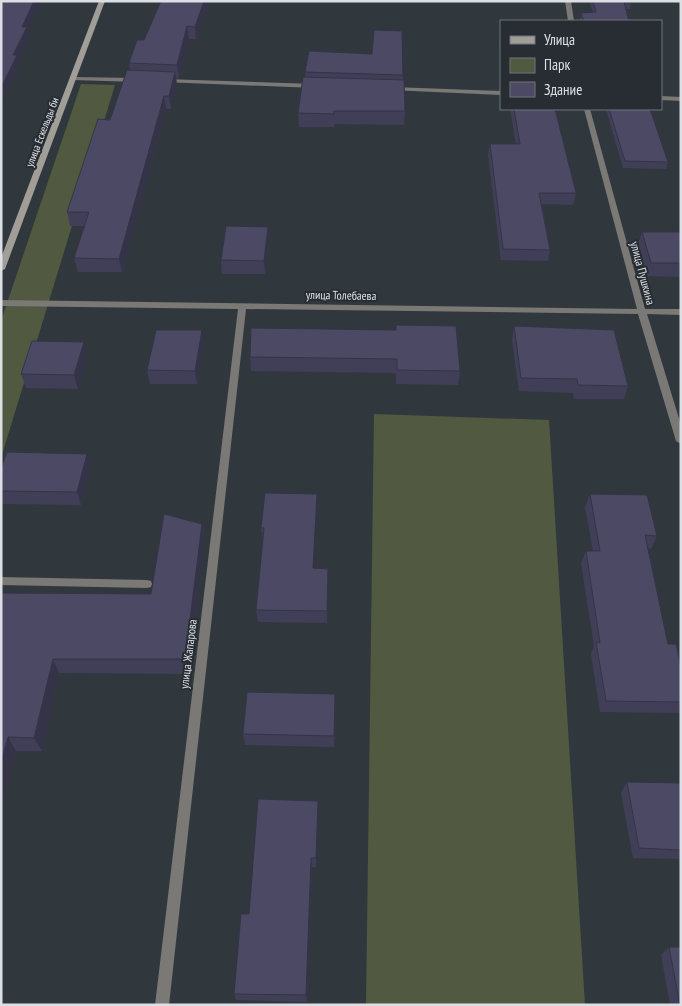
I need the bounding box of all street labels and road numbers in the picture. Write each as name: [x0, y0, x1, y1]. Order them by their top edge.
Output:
street label: улица Ескельды би: [22, 95, 62, 169]
street label: улица Пушкина: [627, 240, 659, 307]
street label: улица Толебаева: [306, 287, 377, 303]
street label: улица Жапарова: [176, 618, 200, 690]

